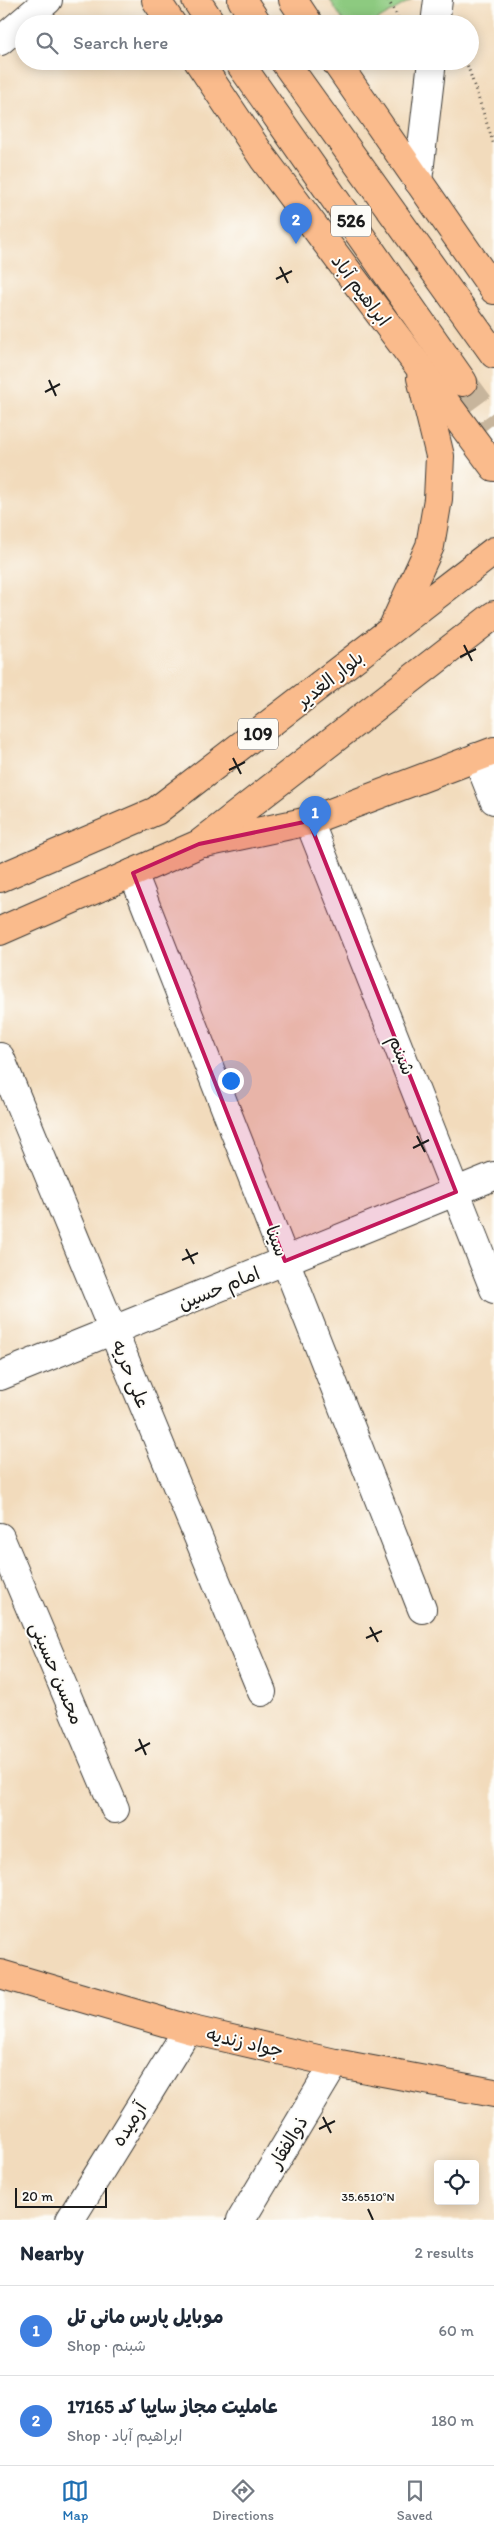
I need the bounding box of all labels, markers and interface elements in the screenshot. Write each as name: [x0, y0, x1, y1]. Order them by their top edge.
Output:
search box: [15, 15, 479, 70]
icon: search: [33, 29, 61, 57]
text: Search here: [73, 31, 168, 54]
pin: 2: [280, 203, 312, 244]
road number: 526: [331, 206, 371, 237]
street label: ابراهیم آباد: [324, 250, 395, 332]
street label: بلوار الغدیر: [290, 646, 368, 713]
road number: 109: [238, 719, 278, 750]
pin: 1: [299, 796, 331, 837]
street label: شبنم: [381, 1032, 420, 1079]
your location: [218, 1068, 244, 1094]
street label: سینا: [261, 1222, 293, 1260]
street label: امام حسین: [175, 1261, 264, 1318]
street label: علی حریه: [106, 1337, 155, 1412]
street label: محسن حسینی: [24, 1618, 89, 1728]
street label: جواد زندیه: [204, 2022, 286, 2062]
street label: آرمیده: [106, 2096, 152, 2151]
street label: ذوالفقار: [262, 2112, 312, 2174]
map controls: [434, 2160, 479, 2205]
button: locate: [434, 2160, 479, 2205]
scale bar: [15, 2185, 108, 2208]
text: 20 m: [22, 2188, 53, 2205]
text: 35.6510°N: [341, 2190, 395, 2204]
text: Nearby: [20, 2240, 84, 2265]
text: 2 results: [414, 2243, 474, 2262]
text: موبایل پارس مانی تل: [67, 2305, 224, 2328]
text: 1: [32, 2321, 40, 2340]
text: 60 m: [439, 2321, 474, 2340]
text: Shop · شبنم: [67, 2336, 146, 2355]
text: عاملیت مجاز سایپا کد 17165: [67, 2395, 279, 2418]
text: 2: [32, 2411, 40, 2430]
text: 180 m: [431, 2411, 474, 2430]
text: Shop · ابراهیم آباد: [67, 2426, 182, 2445]
tab: Map: [61, 2477, 89, 2524]
tab: Directions: [212, 2477, 274, 2524]
tab: Saved: [397, 2477, 433, 2524]

